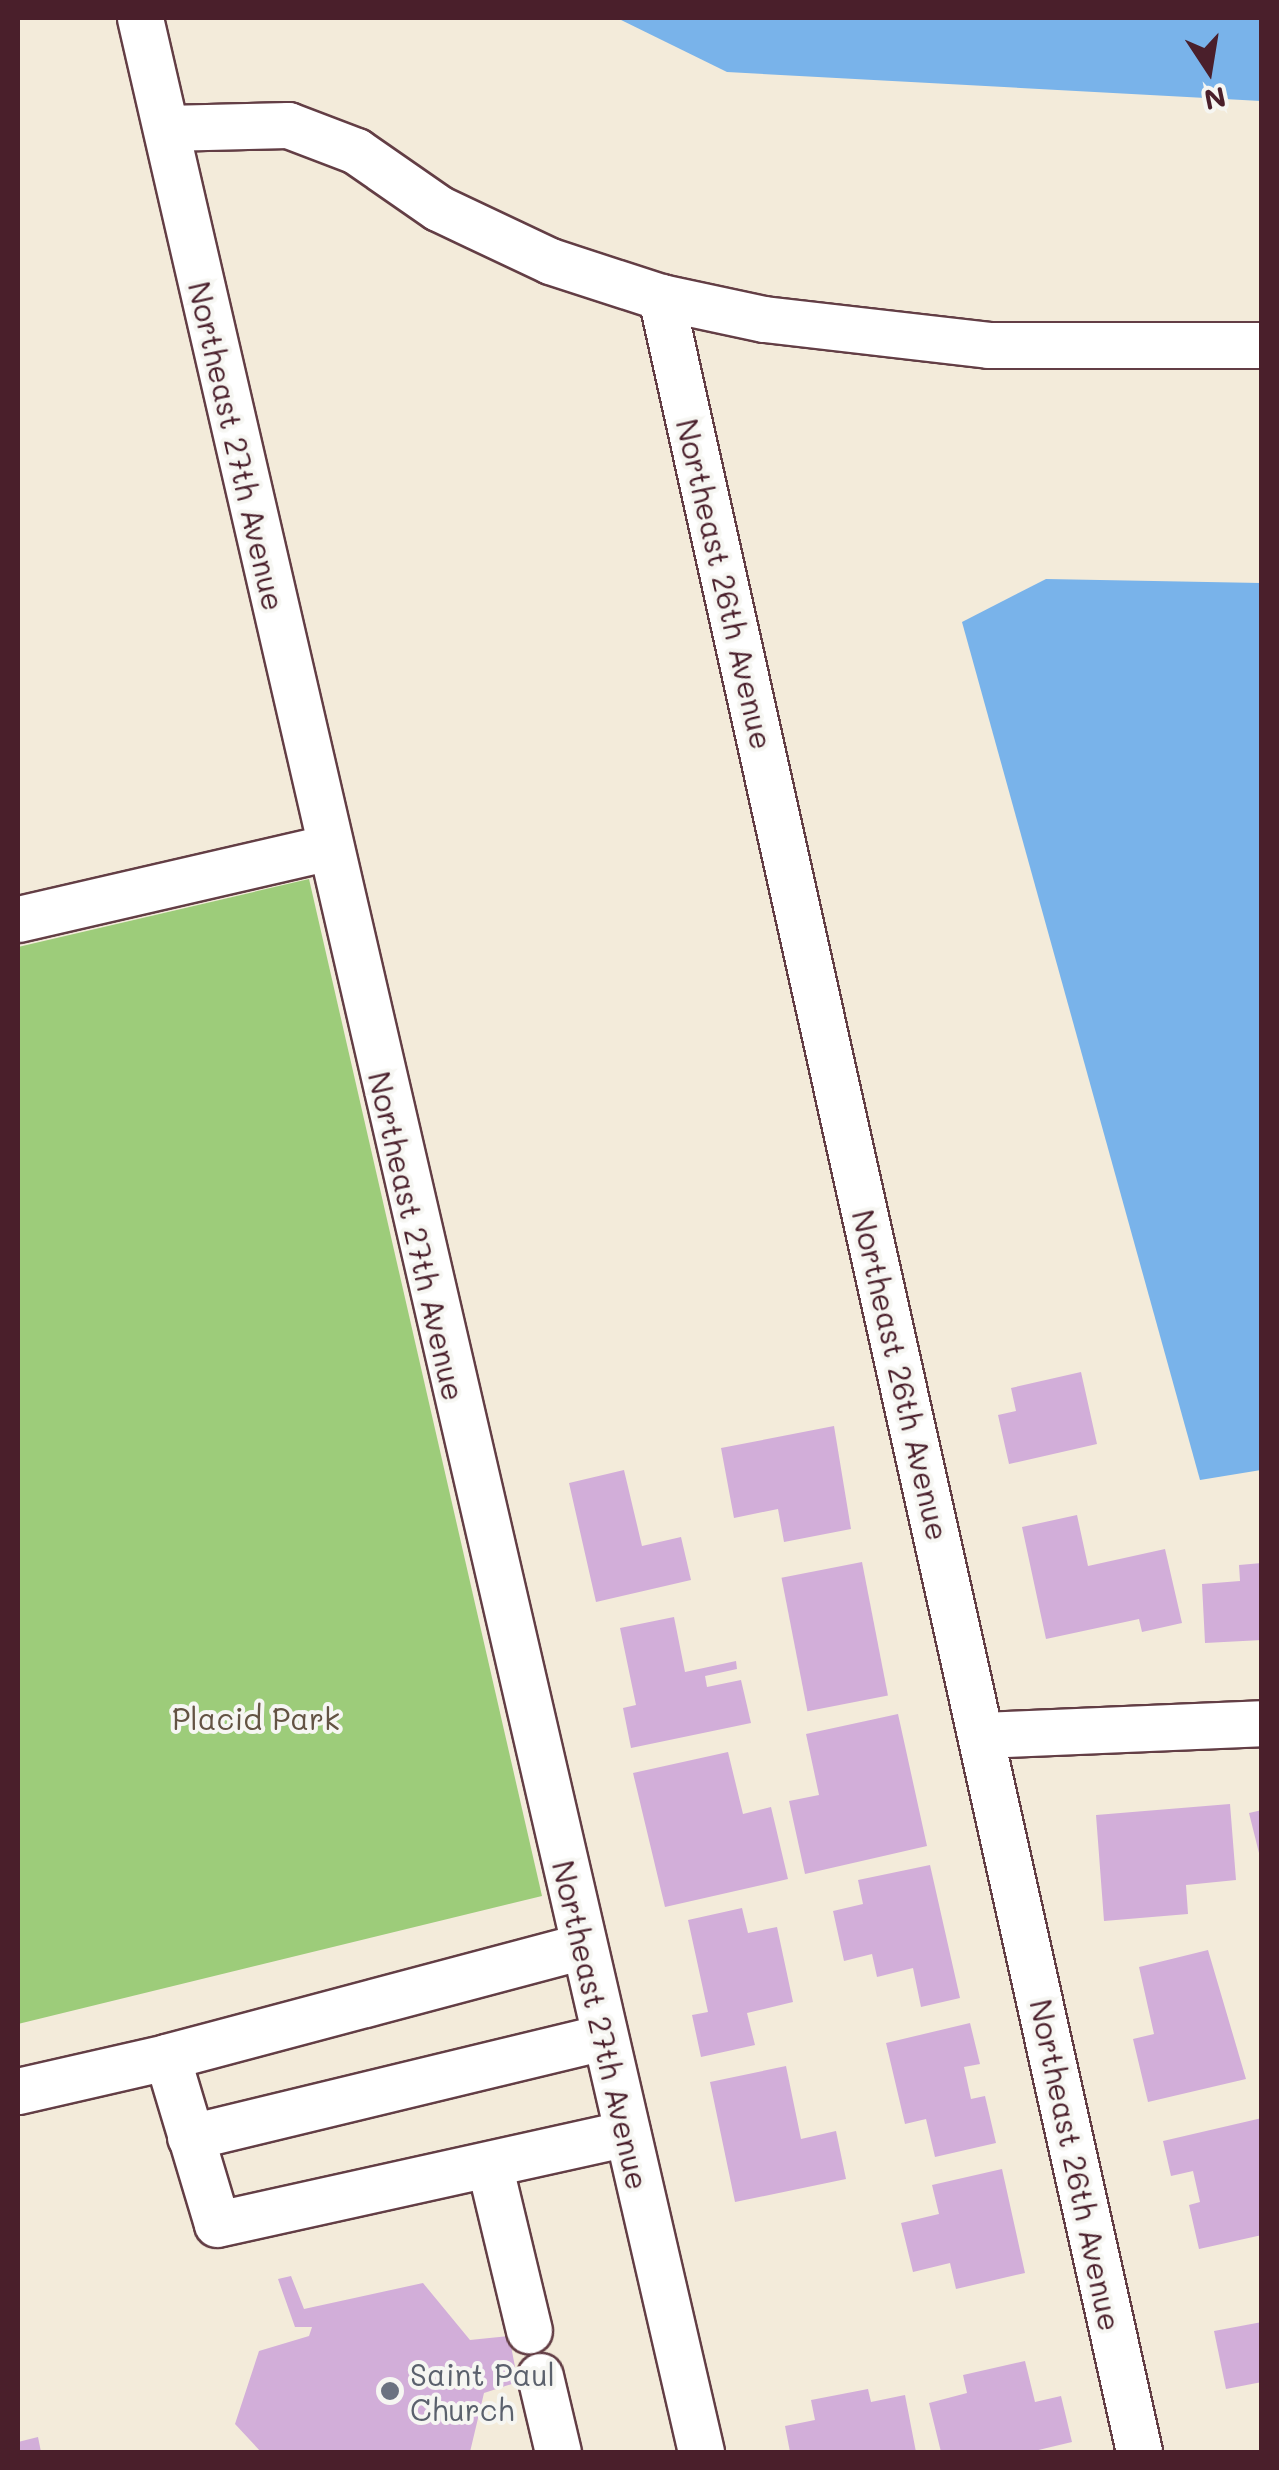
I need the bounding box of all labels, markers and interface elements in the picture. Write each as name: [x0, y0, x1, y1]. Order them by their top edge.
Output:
north arrow: [1159, 20, 1259, 120]
text: N: [1201, 80, 1229, 119]
street label: Northeast 27th Avenue: [182, 278, 292, 614]
street label: Northeast 26th Avenue: [669, 415, 781, 753]
street label: Northeast 27th Avenue: [362, 1068, 472, 1404]
street label: Northeast 26th Avenue: [845, 1206, 957, 1544]
park label: Placid Park: [172, 1700, 340, 1736]
street label: Northeast 27th Avenue: [546, 1857, 656, 2193]
street label: Northeast 26th Avenue: [1023, 1996, 1129, 2334]
place label: Saint Paul Church: [410, 2356, 555, 2426]
marker: Saint Paul Church: [379, 2380, 401, 2402]

